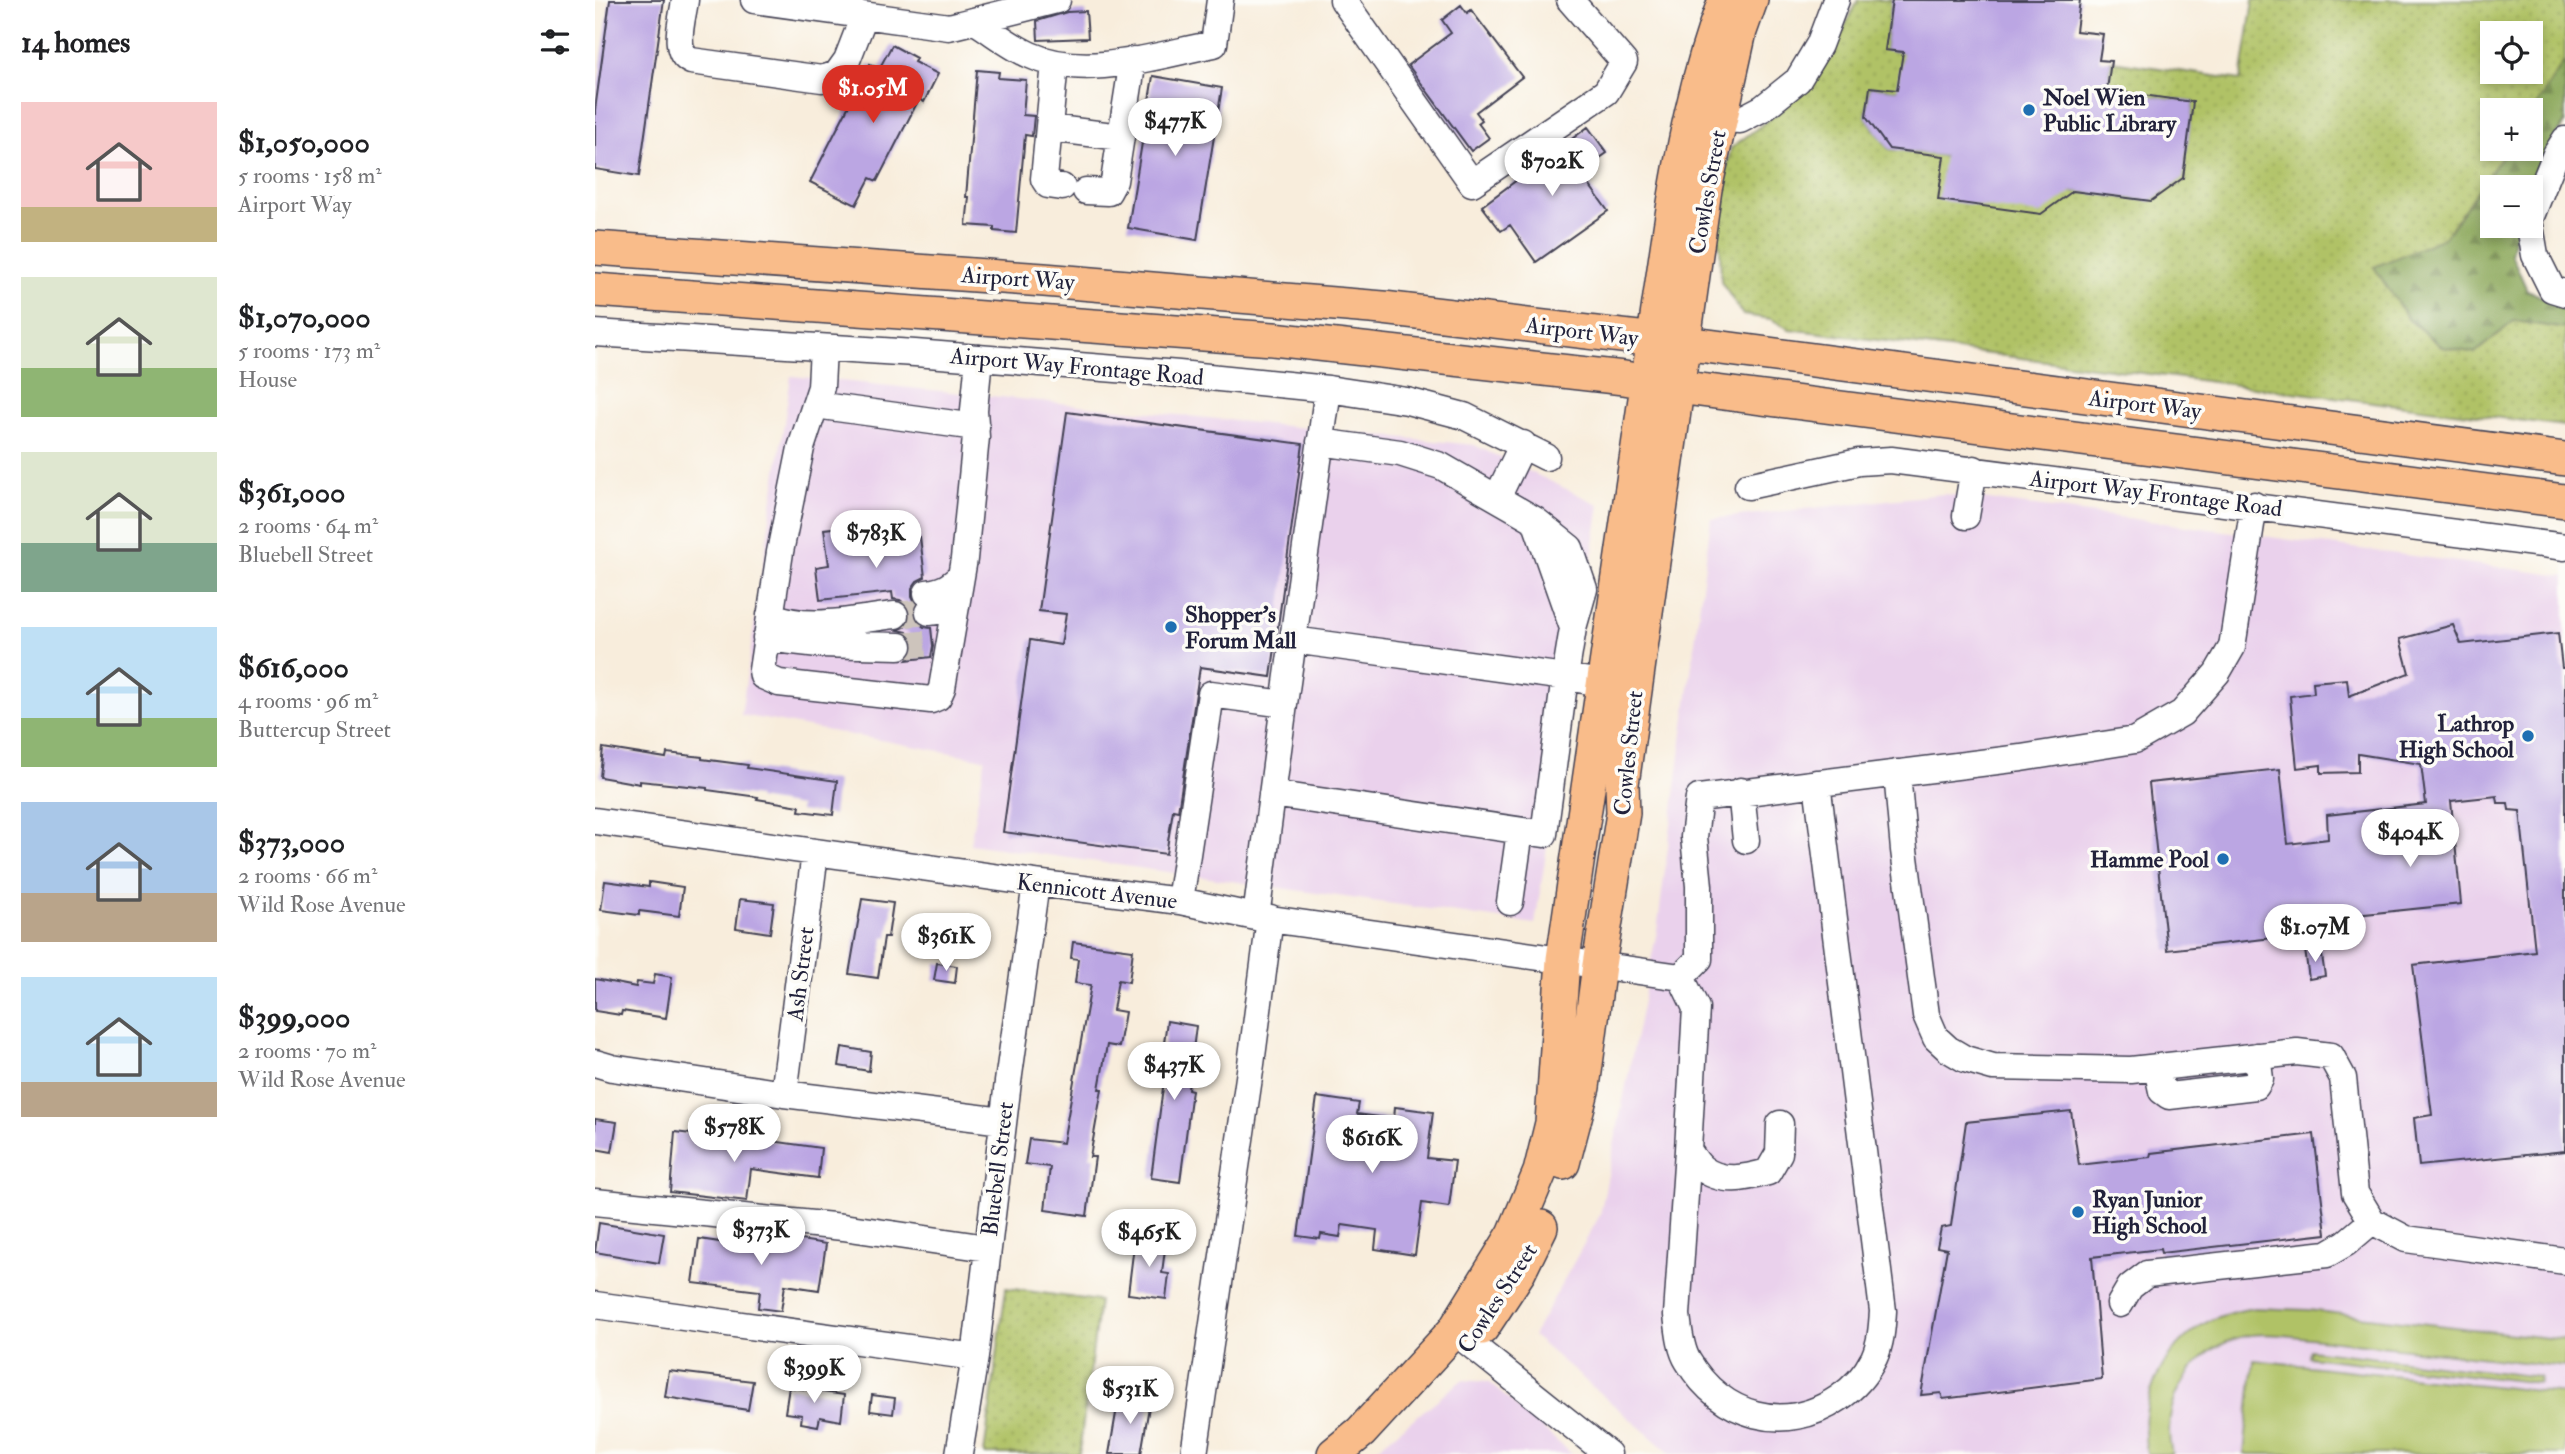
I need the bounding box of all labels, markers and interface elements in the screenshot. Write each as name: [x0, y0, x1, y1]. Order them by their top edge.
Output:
map controls: [2480, 21, 2543, 238]
button: locate: [2480, 21, 2543, 84]
icon: filters: [536, 23, 574, 61]
text: 14 homes: [21, 24, 130, 61]
pin: $1.05M: [816, 66, 930, 125]
text: $1.05M: [838, 73, 908, 102]
place label: Noel Wien Public Library: [2042, 83, 2177, 139]
button: +: [2480, 98, 2543, 161]
pin: $477K: [1126, 99, 1224, 158]
marker: Noel Wien Public Library: [2021, 102, 2037, 118]
text: $477K: [1144, 106, 1206, 135]
text: $1,050,000: [238, 124, 370, 161]
street label: Cowles Street: [1682, 128, 1733, 256]
icon: home: [77, 130, 161, 214]
pin: $702K: [1503, 138, 1601, 198]
text: $702K: [1520, 146, 1584, 175]
text: 5 rooms · 158 m²: [238, 161, 382, 190]
button: −: [2480, 175, 2543, 238]
text: Airport Way: [238, 190, 352, 219]
street label: Airport Way: [959, 260, 1077, 298]
text: $1,070,000: [238, 299, 371, 336]
icon: home: [77, 305, 161, 389]
street label: Airport Way: [1523, 310, 1641, 354]
text: 5 rooms · 173 m²: [238, 336, 380, 365]
street label: Airport Way Frontage Road: [948, 341, 1205, 393]
text: House: [238, 365, 297, 394]
street label: Airport Way: [2086, 383, 2204, 427]
street label: Airport Way Frontage Road: [2027, 463, 2284, 524]
text: $361,000: [238, 474, 345, 511]
icon: home: [77, 480, 161, 564]
pin: $783K: [827, 510, 925, 570]
text: 2 rooms · 64 m²: [238, 511, 378, 540]
text: $783K: [846, 518, 906, 547]
text: Bluebell Street: [238, 540, 373, 569]
place label: Shopper's Forum Mall: [1185, 600, 1298, 655]
marker: Shopper's Forum Mall: [1163, 619, 1179, 635]
text: $616,000: [238, 649, 349, 686]
icon: home: [77, 655, 161, 739]
text: 4 rooms · 96 m²: [238, 686, 378, 715]
street label: Cowles Street: [1608, 689, 1649, 817]
place label: Lathrop High School: [2399, 709, 2515, 765]
text: Buttercup Street: [238, 715, 391, 744]
marker: Lathrop High School: [2520, 728, 2536, 744]
pin: $404K: [2361, 810, 2459, 869]
text: $404K: [2377, 817, 2443, 846]
text: $373,000: [238, 824, 345, 861]
icon: home: [77, 830, 161, 914]
place label: Hamme Pool: [2090, 845, 2210, 874]
marker: Hamme Pool: [2215, 851, 2231, 867]
text: 2 rooms · 66 m²: [238, 861, 377, 890]
street label: Kennicott Avenue: [1015, 867, 1179, 916]
text: Wild Rose Avenue: [238, 890, 406, 919]
pin: $1.07M: [2258, 904, 2372, 964]
text: $1.07M: [2280, 912, 2350, 941]
pin: $361K: [897, 914, 995, 973]
text: $361K: [917, 921, 975, 950]
street label: Ash Street: [780, 925, 821, 1024]
text: $399,000: [238, 999, 351, 1036]
icon: home: [77, 1005, 161, 1089]
text: 2 rooms · 70 m²: [238, 1036, 377, 1065]
pin: $437K: [1125, 1042, 1223, 1102]
text: $437K: [1144, 1050, 1204, 1079]
text: Wild Rose Avenue: [238, 1065, 406, 1094]
street label: Bluebell Street: [975, 1100, 1020, 1238]
pin: $578K: [685, 1104, 783, 1164]
text: $578K: [704, 1112, 764, 1141]
pin: $616K: [1323, 1116, 1421, 1175]
text: $616K: [1342, 1123, 1402, 1152]
place label: Ryan Junior High School: [2092, 1185, 2208, 1241]
marker: Ryan Junior High School: [2070, 1204, 2086, 1220]
pin: $373K: [712, 1208, 810, 1267]
pin: $465K: [1100, 1210, 1198, 1269]
text: $373K: [732, 1215, 790, 1244]
text: $465K: [1117, 1217, 1181, 1246]
street label: Cowles Street: [1451, 1238, 1544, 1359]
pin: $399K: [765, 1346, 863, 1405]
text: $399K: [783, 1353, 845, 1382]
pin: $531K: [1081, 1366, 1179, 1426]
text: $531K: [1102, 1374, 1158, 1403]

